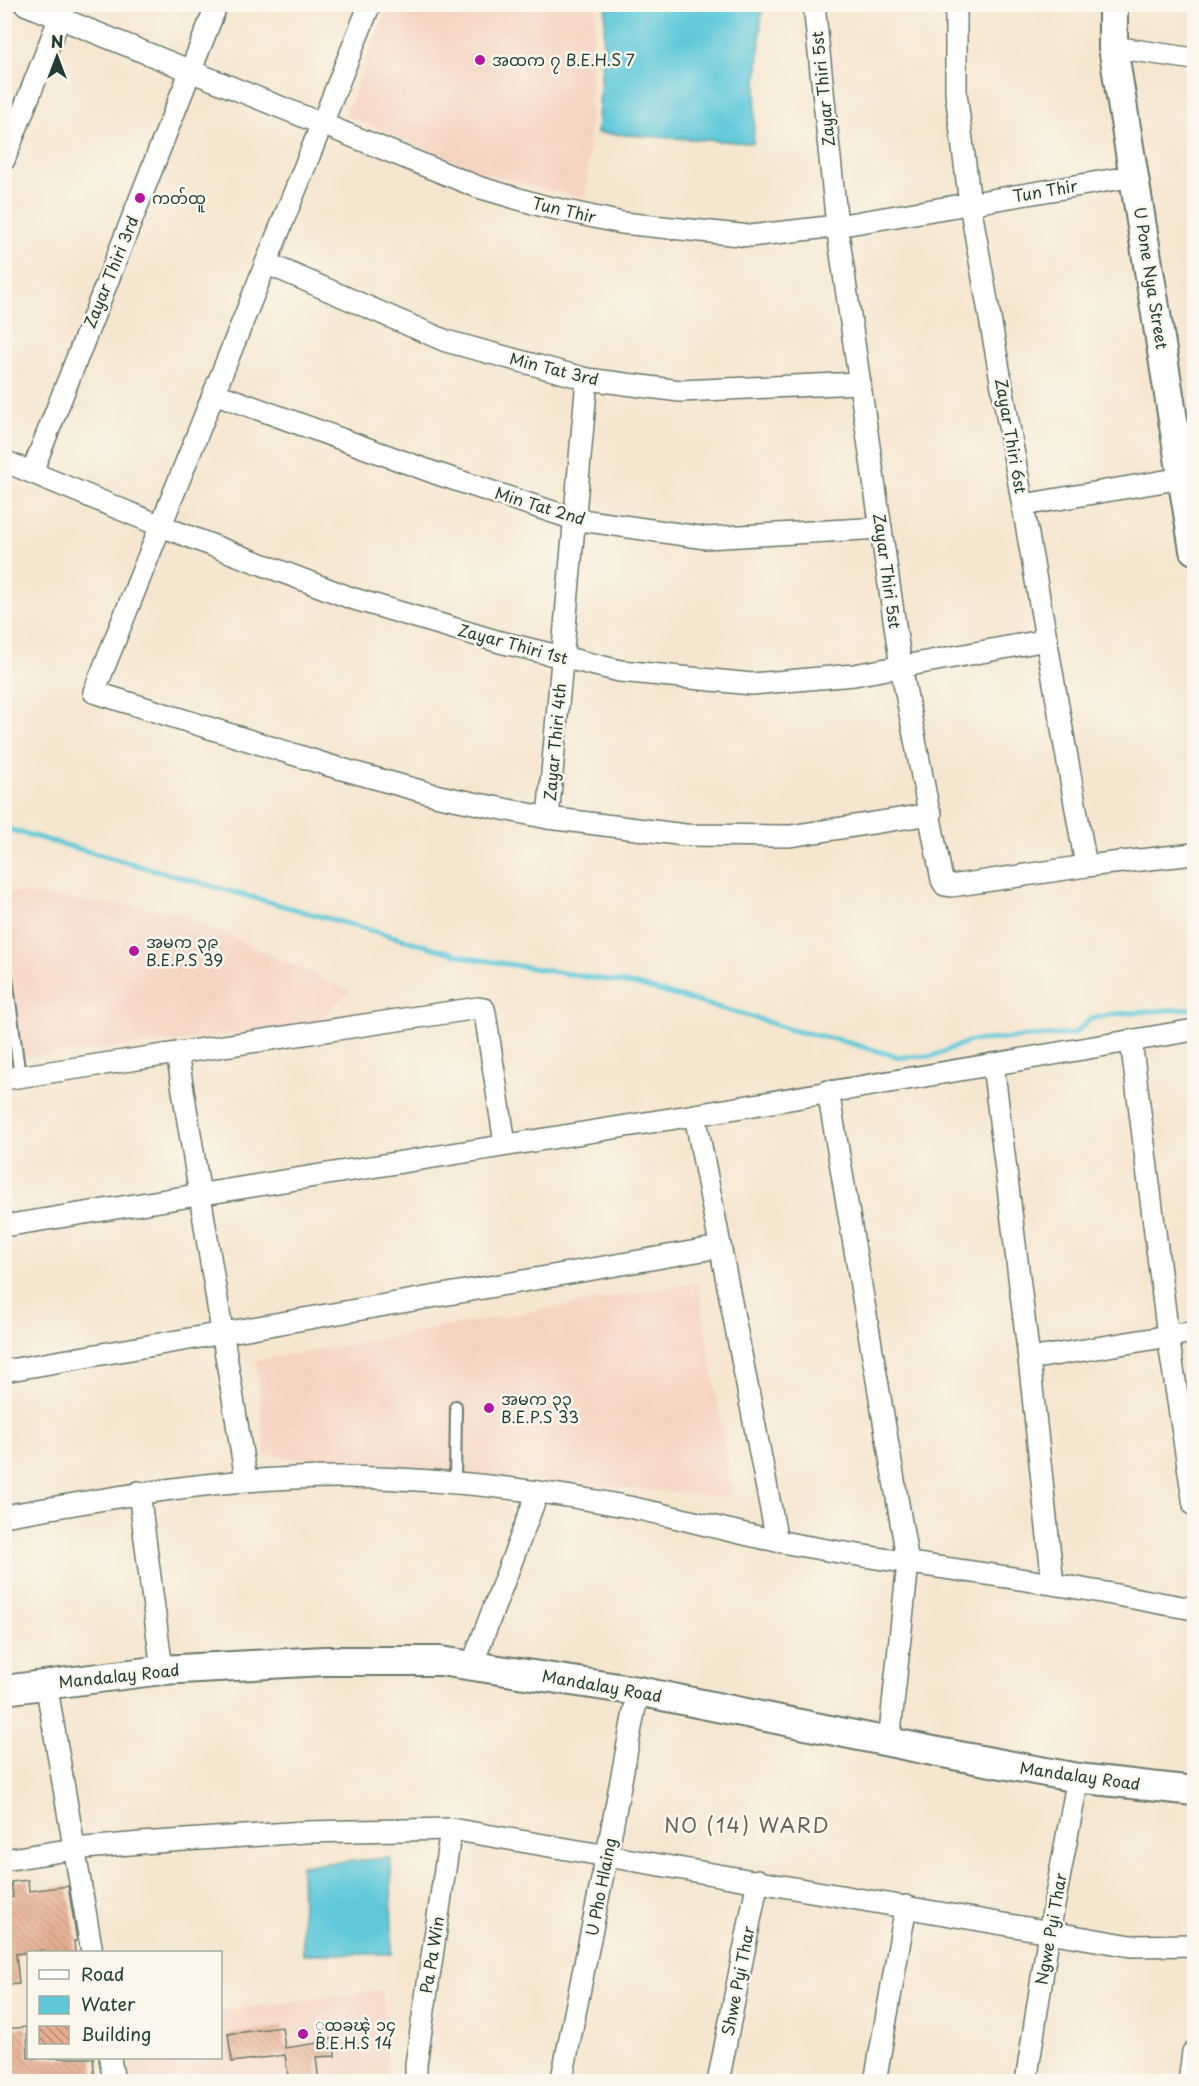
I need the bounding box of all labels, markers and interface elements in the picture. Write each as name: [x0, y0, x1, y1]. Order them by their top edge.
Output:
north arrow: [27, 27, 87, 87]
text: N: [51, 29, 63, 53]
street label: Zayar Thiri 5st: [804, 30, 840, 148]
place label: အထက ၇ B.E.H.S 7: [492, 47, 635, 74]
marker: အထက ၇ B.E.H.S 7: [473, 53, 487, 67]
street label: Tun Thir: [1011, 172, 1080, 207]
place label: ကတ်ထူ: [152, 185, 206, 213]
street label: Tun Thir: [530, 190, 599, 228]
marker: ကတ်ထူ: [133, 191, 147, 205]
street label: U Pone Nya Street: [1129, 205, 1175, 351]
street label: Zayar Thiri 3rd: [77, 212, 144, 331]
street label: Min Tat 3rd: [507, 345, 601, 391]
street label: Zayar Thiri 6st: [990, 376, 1034, 495]
street label: Min Tat 2nd: [492, 480, 588, 530]
street label: Zayar Thiri 5st: [868, 512, 908, 630]
street label: Zayar Thiri 1st: [456, 617, 571, 669]
street label: Zayar Thiri 4th: [537, 682, 571, 802]
place label: အမက ၃၉ B.E.P.S 39: [146, 929, 223, 971]
marker: အမက ၃၉ B.E.P.S 39: [127, 944, 141, 958]
place label: အမက ၃၃ B.E.P.S 33: [501, 1386, 579, 1428]
marker: အမက ၃၃ B.E.P.S 33: [482, 1401, 496, 1415]
street label: Mandalay Road: [57, 1657, 181, 1693]
street label: Mandalay Road: [540, 1663, 664, 1707]
street label: Mandalay Road: [1018, 1755, 1142, 1795]
district label: NO (14) WARD: [664, 1810, 830, 1840]
street label: U Pho Hlaing: [579, 1836, 621, 1938]
street label: Ngwe Pyi Thar: [1028, 1870, 1072, 1987]
street label: Pa Pa Win: [413, 1914, 449, 1995]
street label: Shwe Pyi Thar: [715, 1923, 760, 2038]
legend: [27, 1951, 222, 2059]
text: Road: [81, 1960, 125, 1987]
text: Water: [81, 1990, 136, 2017]
place label: ့ထခၾဲ ၁၄ B.E.H.S 14: [315, 2012, 396, 2054]
text: Building: [81, 2020, 151, 2047]
marker: ့ထခၾဲ ၁၄ B.E.H.S 14: [296, 2027, 310, 2041]

